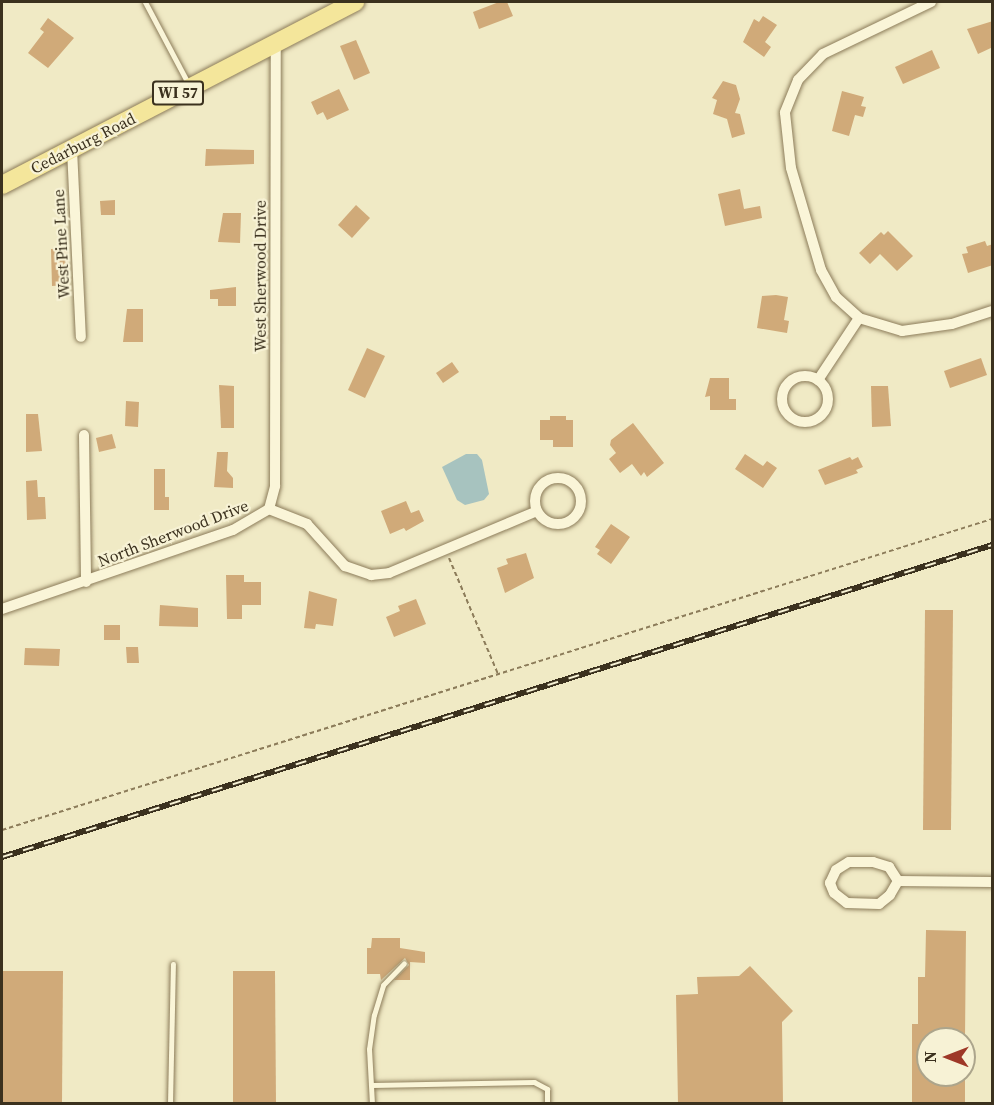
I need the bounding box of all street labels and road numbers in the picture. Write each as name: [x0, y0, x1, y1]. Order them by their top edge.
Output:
road number: WI 57: [151, 81, 205, 105]
street label: Cedarburg Road: [27, 108, 139, 178]
street label: West Pine Lane: [49, 189, 73, 299]
street label: West Sherwood Drive: [250, 200, 270, 352]
street label: North Sherwood Drive: [95, 495, 251, 571]

